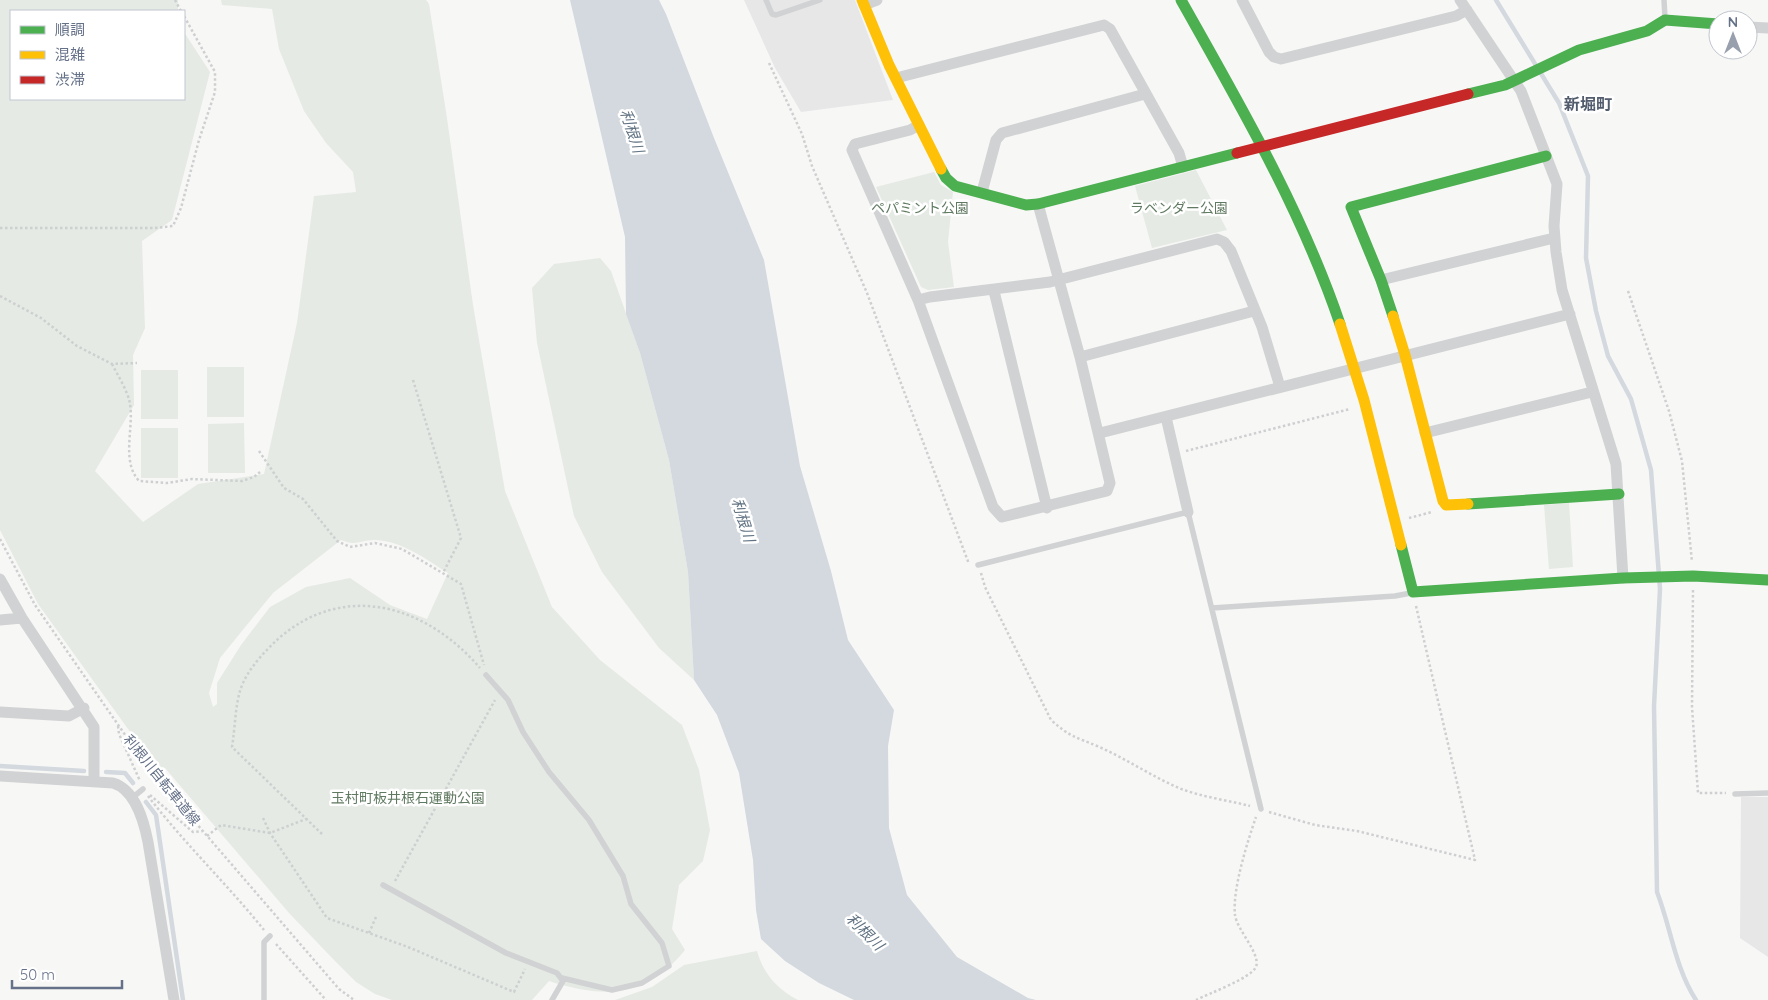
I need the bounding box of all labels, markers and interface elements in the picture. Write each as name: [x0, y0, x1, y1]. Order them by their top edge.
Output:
legend: [10, 10, 185, 100]
north arrow: [1708, 10, 1758, 60]
text: N: [1728, 13, 1738, 31]
text: 順調: [55, 20, 85, 39]
text: 混雑: [55, 45, 85, 64]
text: 渋滞: [55, 70, 85, 89]
district label: 新堀町: [1564, 94, 1612, 114]
water label: 利根川: [616, 107, 649, 157]
park label: ペパミント公園: [871, 199, 969, 217]
park label: ラベンダー公園: [1130, 199, 1228, 217]
water label: 利根川: [728, 496, 760, 546]
street label: 利根川自転車道線: [120, 731, 204, 829]
park label: 玉村町板井根石運動公園: [331, 789, 485, 807]
water label: 利根川: [843, 909, 889, 956]
scale bar: [12, 958, 122, 990]
text: 50 m: [20, 965, 55, 984]

